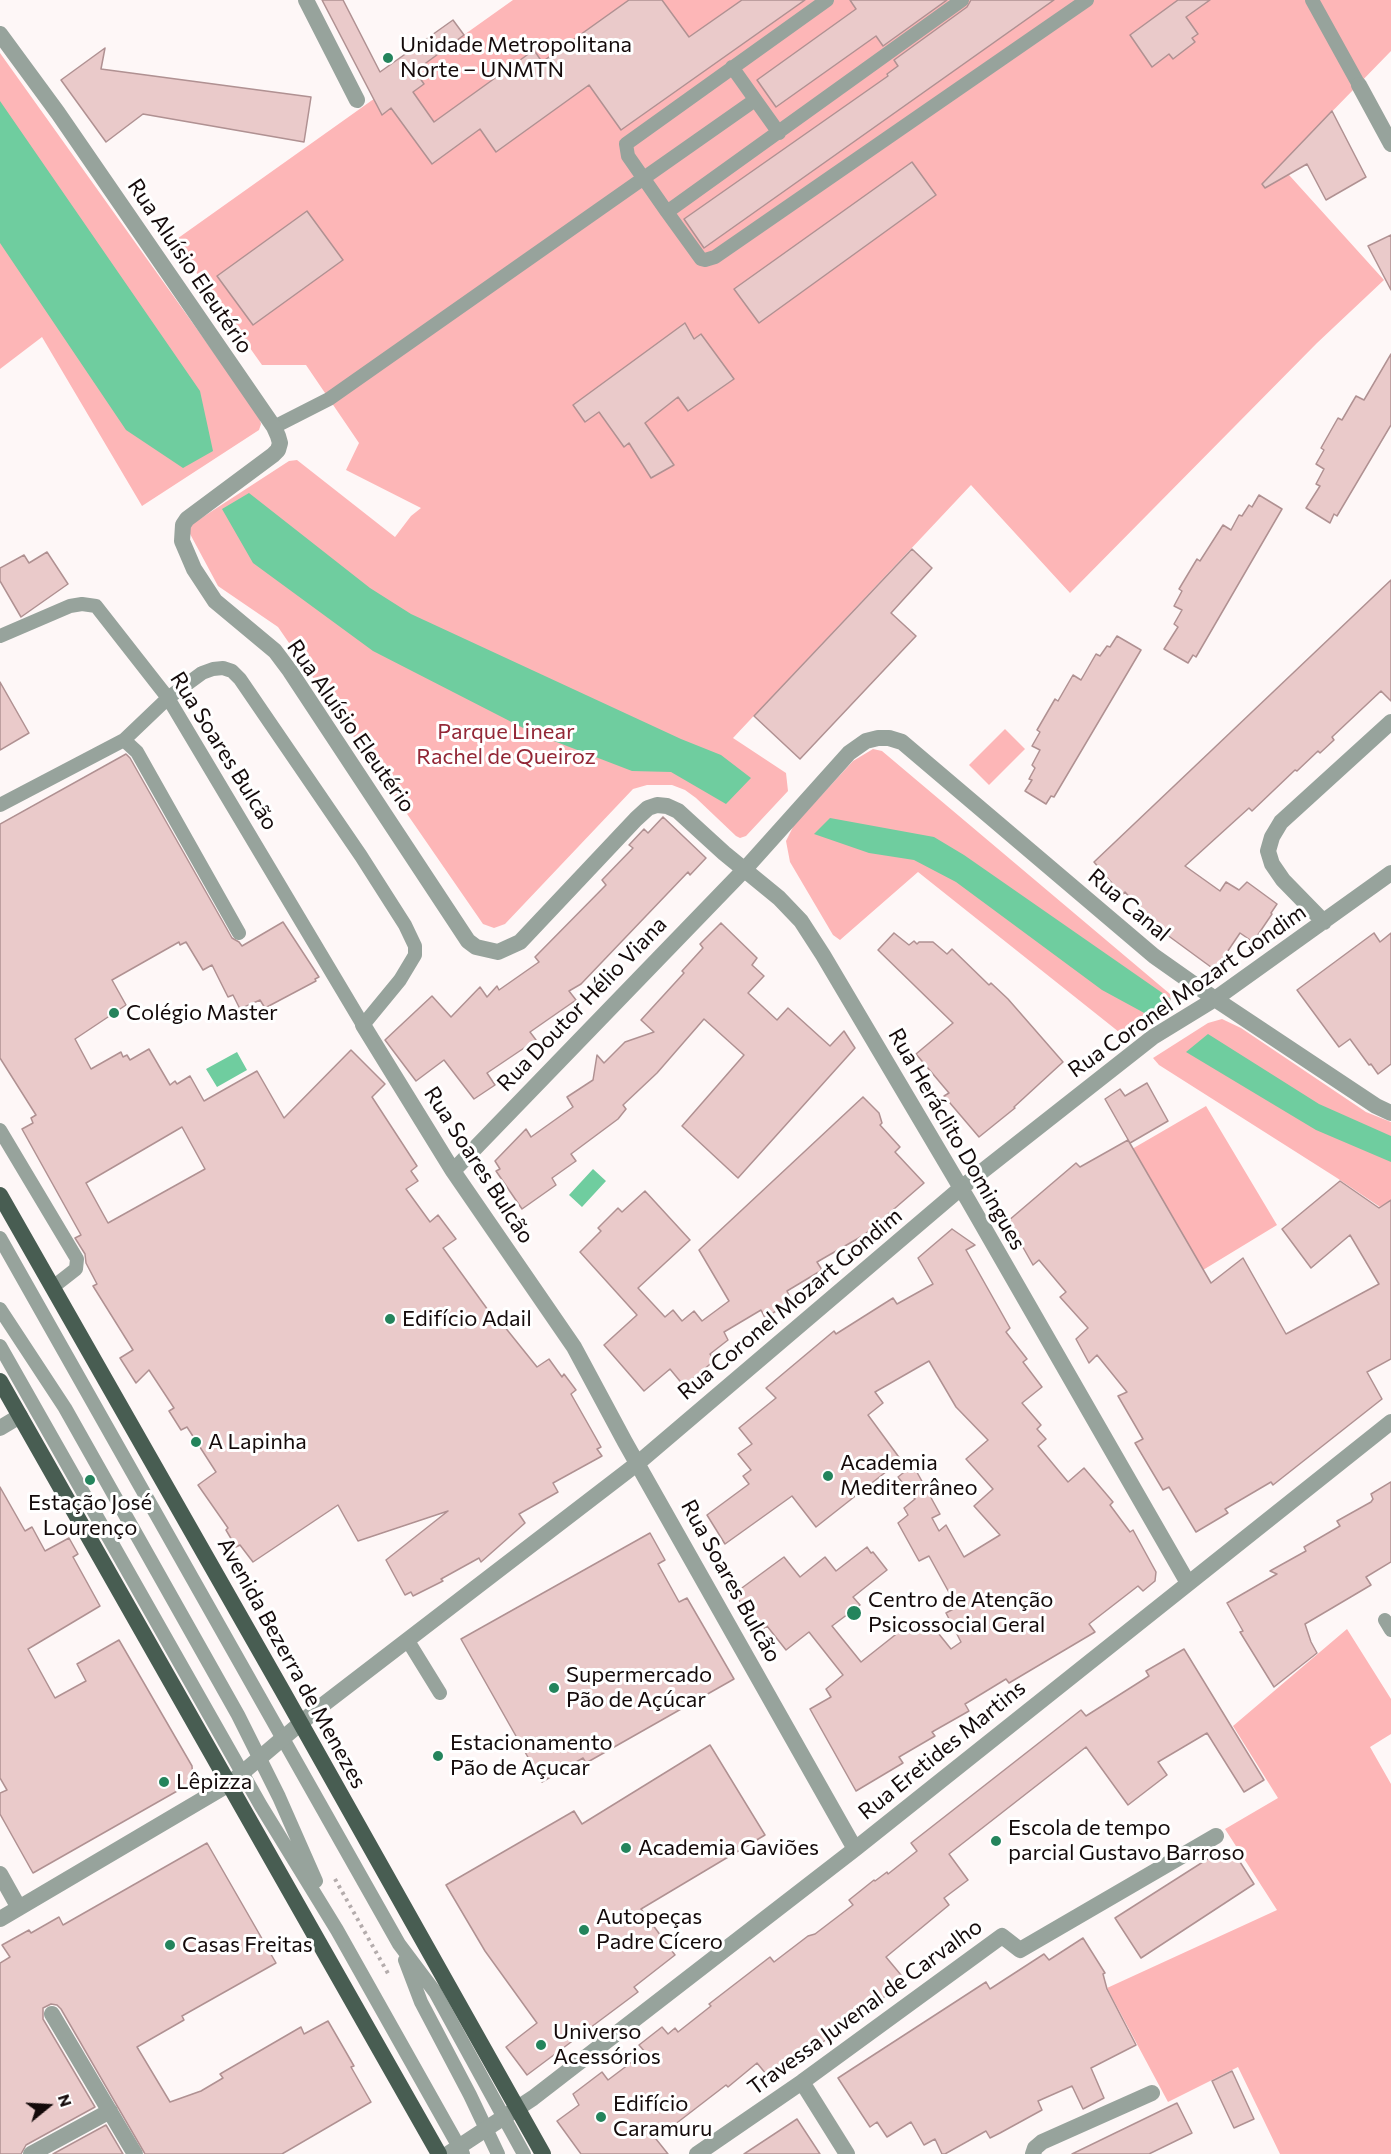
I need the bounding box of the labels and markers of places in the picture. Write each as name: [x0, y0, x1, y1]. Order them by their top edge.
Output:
place label: Unidade Metropolitana Norte – UNMTN: [400, 32, 632, 84]
marker: Unidade Metropolitana Norte – UNMTN: [381, 51, 395, 65]
place label: Colégio Master: [126, 1000, 278, 1026]
marker: Colégio Master: [107, 1006, 121, 1020]
place label: Edifício Adail: [402, 1306, 532, 1332]
marker: Edifício Adail: [383, 1312, 397, 1326]
place label: A Lapinha: [208, 1429, 307, 1455]
marker: A Lapinha: [189, 1435, 203, 1449]
place label: Academia Mediterrâneo: [840, 1450, 978, 1502]
marker: Academia Mediterrâneo: [821, 1469, 835, 1483]
marker: Estação José Lourenço: [83, 1473, 97, 1487]
place label: Estação José Lourenço: [28, 1490, 152, 1542]
place label: Centro de Atenção Psicossocial Geral: [868, 1587, 1053, 1639]
marker: Centro de Atenção Psicossocial Geral: [845, 1604, 863, 1622]
place label: Supermercado Pão de Açúcar: [566, 1662, 712, 1714]
marker: Supermercado Pão de Açúcar: [547, 1681, 561, 1695]
place label: Estacionamento Pão de Açucar: [450, 1730, 613, 1782]
marker: Estacionamento Pão de Açucar: [431, 1749, 445, 1763]
place label: Lêpizza: [176, 1769, 252, 1795]
marker: Lêpizza: [157, 1775, 171, 1789]
place label: Escola de tempo parcial Gustavo Barroso: [1008, 1815, 1245, 1867]
marker: Escola de tempo parcial Gustavo Barroso: [989, 1834, 1003, 1848]
place label: Academia Gaviões: [638, 1835, 819, 1861]
marker: Academia Gaviões: [619, 1841, 633, 1855]
place label: Autopeças Padre Cícero: [596, 1904, 723, 1956]
marker: Autopeças Padre Cícero: [577, 1923, 591, 1937]
place label: Casas Freitas: [182, 1932, 313, 1958]
marker: Casas Freitas: [163, 1938, 177, 1952]
place label: Universo Acessórios: [553, 2019, 661, 2070]
marker: Universo Acessórios: [534, 2038, 548, 2052]
place label: Edifício Caramuru: [613, 2091, 712, 2142]
marker: Edifício Caramuru: [594, 2110, 608, 2124]

